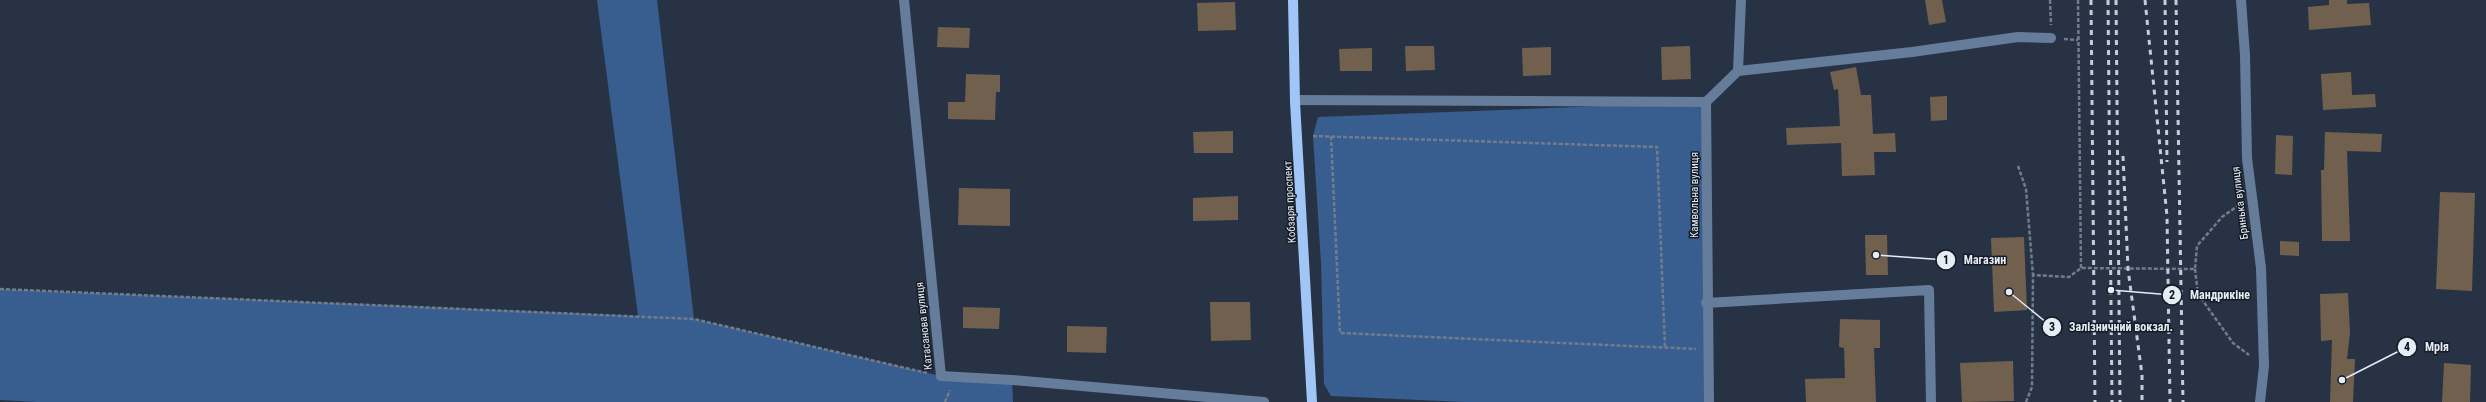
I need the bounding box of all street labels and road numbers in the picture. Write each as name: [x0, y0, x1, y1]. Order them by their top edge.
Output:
street label: Камвольна вулиця: [1688, 152, 1701, 238]
street label: Кобзаря проспект: [1281, 160, 1299, 244]
street label: Бринька вулиця: [2229, 166, 2251, 240]
street label: Катасанова вулиця: [913, 281, 935, 371]

